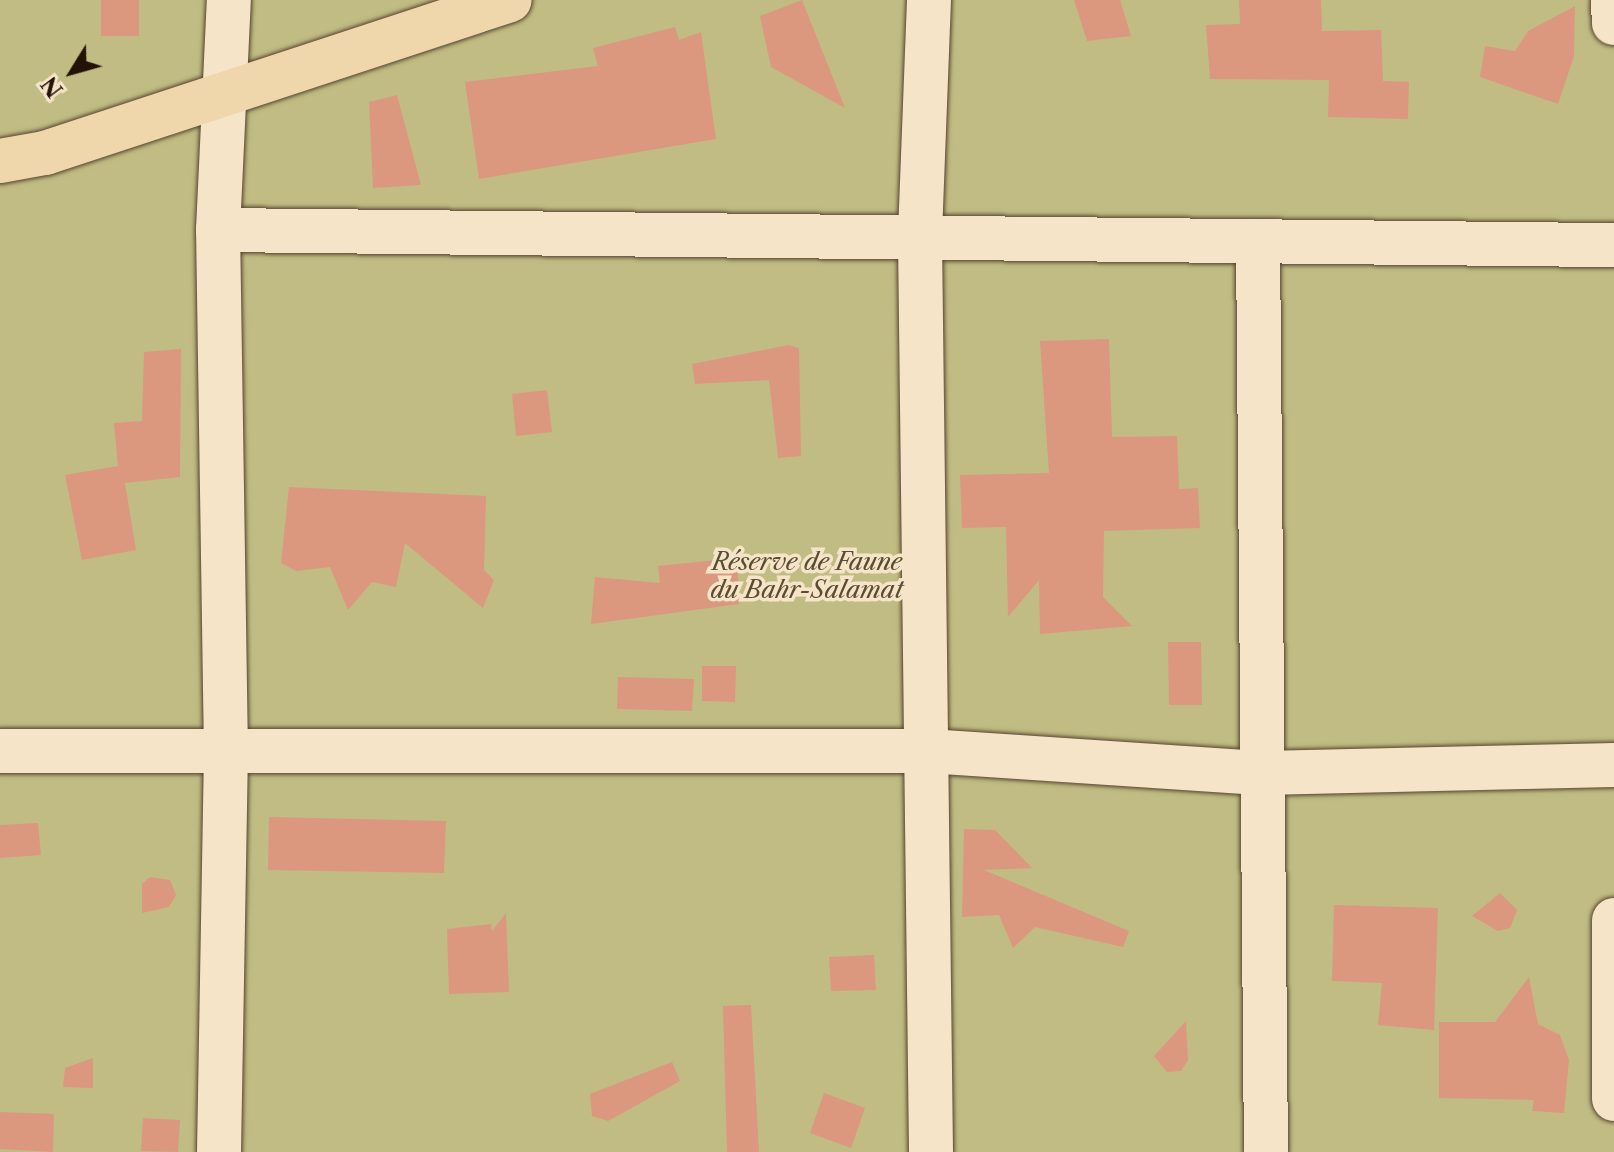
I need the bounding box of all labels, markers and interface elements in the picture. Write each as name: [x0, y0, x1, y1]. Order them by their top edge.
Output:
north arrow: [32, 32, 112, 112]
text: N: [36, 71, 69, 103]
park label: Réserve de Faune du Bahr-Salamat: [711, 548, 903, 604]

